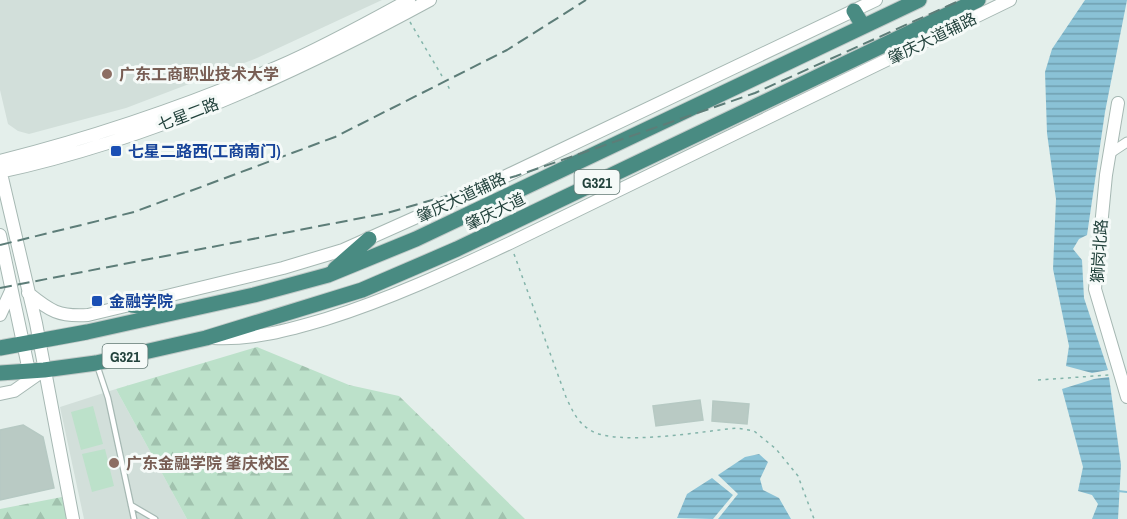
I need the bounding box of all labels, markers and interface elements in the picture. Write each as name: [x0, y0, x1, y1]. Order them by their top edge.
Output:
street label: 肇庆大道辅路: [884, 7, 980, 69]
place label: 广东工商职业技术大学: [119, 63, 279, 85]
marker: 广东工商职业技术大学: [100, 67, 114, 81]
street label: 七星二路: [154, 92, 222, 136]
place label: 七星二路西(工商南门): [128, 140, 281, 162]
marker: 七星二路西(工商南门): [109, 144, 123, 158]
street label: 肇庆大道辅路: [413, 168, 509, 226]
road number: G321: [574, 170, 620, 194]
street label: 肇庆大道: [462, 188, 528, 234]
street label: 獅岗北路: [1086, 218, 1112, 284]
place label: 金融学院: [109, 290, 173, 312]
marker: 金融学院: [90, 294, 104, 308]
road number: G321: [102, 344, 148, 368]
place label: 广东金融学院 肇庆校区: [126, 452, 290, 474]
marker: 广东金融学院 肇庆校区: [107, 456, 121, 470]

